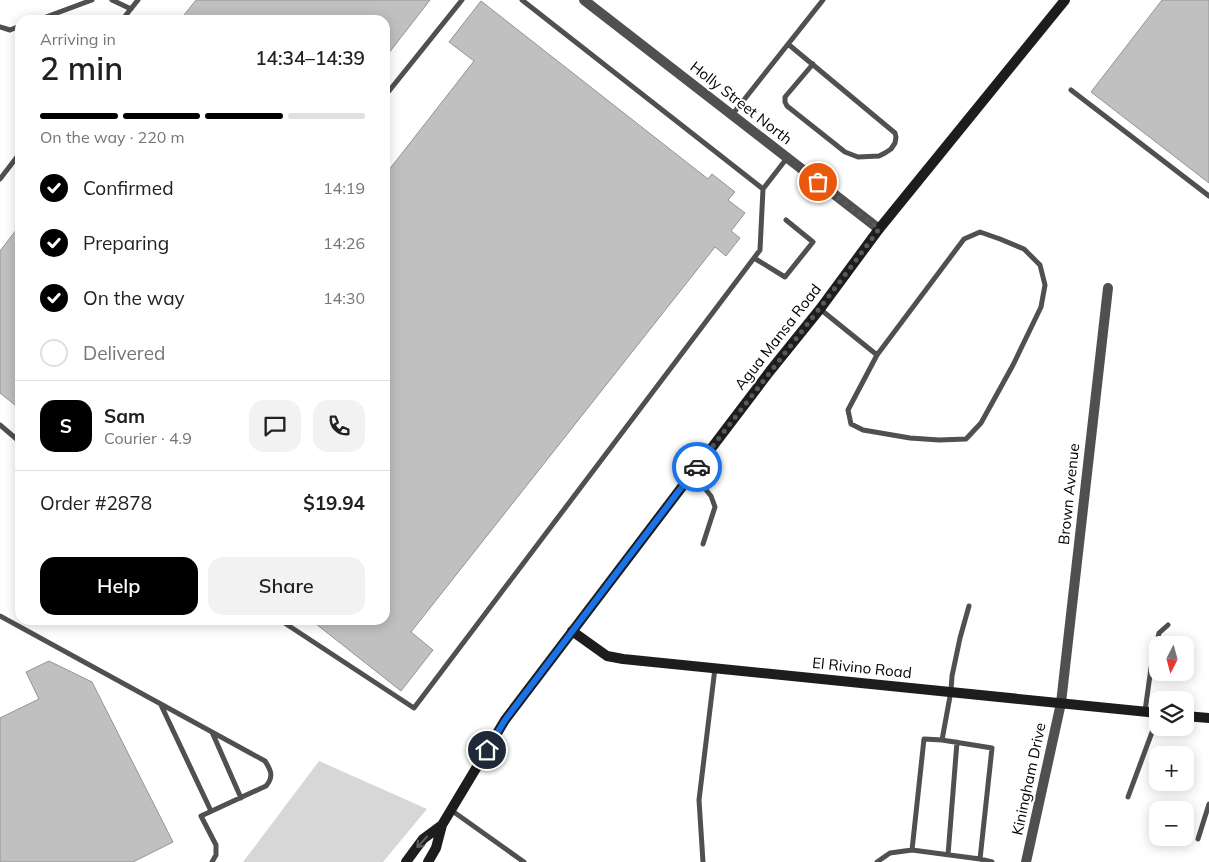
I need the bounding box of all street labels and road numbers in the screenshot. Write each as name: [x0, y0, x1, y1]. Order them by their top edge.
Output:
street label: Holly Street North: [687, 57, 796, 148]
street label: Agua Mansa Road: [730, 280, 825, 394]
street label: Brown Avenue: [1054, 442, 1083, 546]
street label: El Rivino Road: [811, 653, 913, 682]
street label: Kiningham Drive: [1007, 721, 1050, 837]

